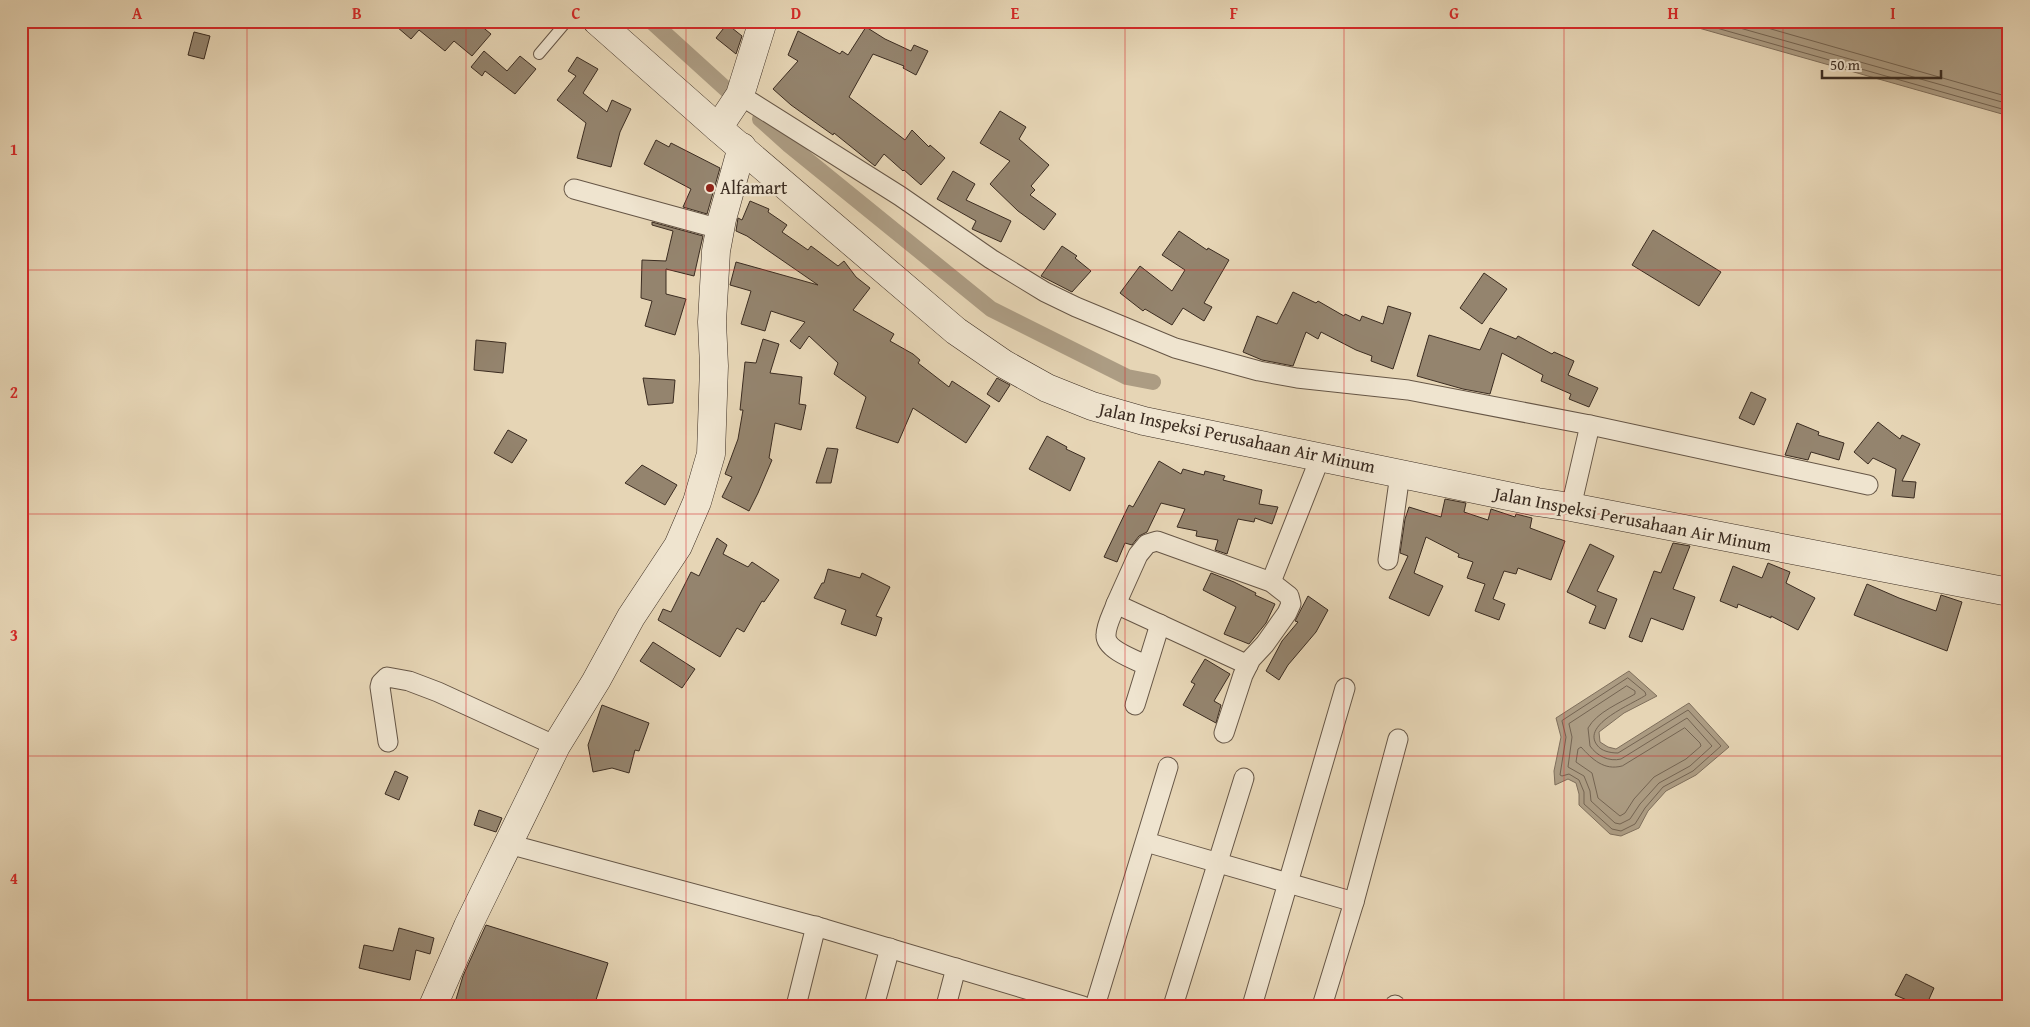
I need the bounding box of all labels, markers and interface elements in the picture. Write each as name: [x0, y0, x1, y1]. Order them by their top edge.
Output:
text: A: [132, 1, 143, 25]
text: B: [352, 1, 362, 25]
text: C: [571, 1, 581, 25]
text: D: [791, 1, 801, 25]
text: E: [1011, 1, 1020, 25]
text: F: [1230, 1, 1238, 25]
text: G: [1449, 1, 1459, 25]
text: H: [1667, 1, 1679, 25]
text: I: [1890, 1, 1896, 25]
scale bar: [1822, 48, 1941, 80]
text: 50 m: [1830, 54, 1861, 75]
text: 1: [10, 137, 18, 161]
place label: Alfamart: [720, 174, 788, 201]
marker: Alfamart: [704, 182, 716, 194]
text: 2: [10, 380, 18, 404]
street label: Jalan Inspeksi Perusahaan Air Minum: [1094, 395, 1378, 480]
street label: Jalan Inspeksi Perusahaan Air Minum: [1490, 479, 1774, 560]
text: 3: [10, 623, 18, 647]
text: 4: [10, 866, 18, 890]

